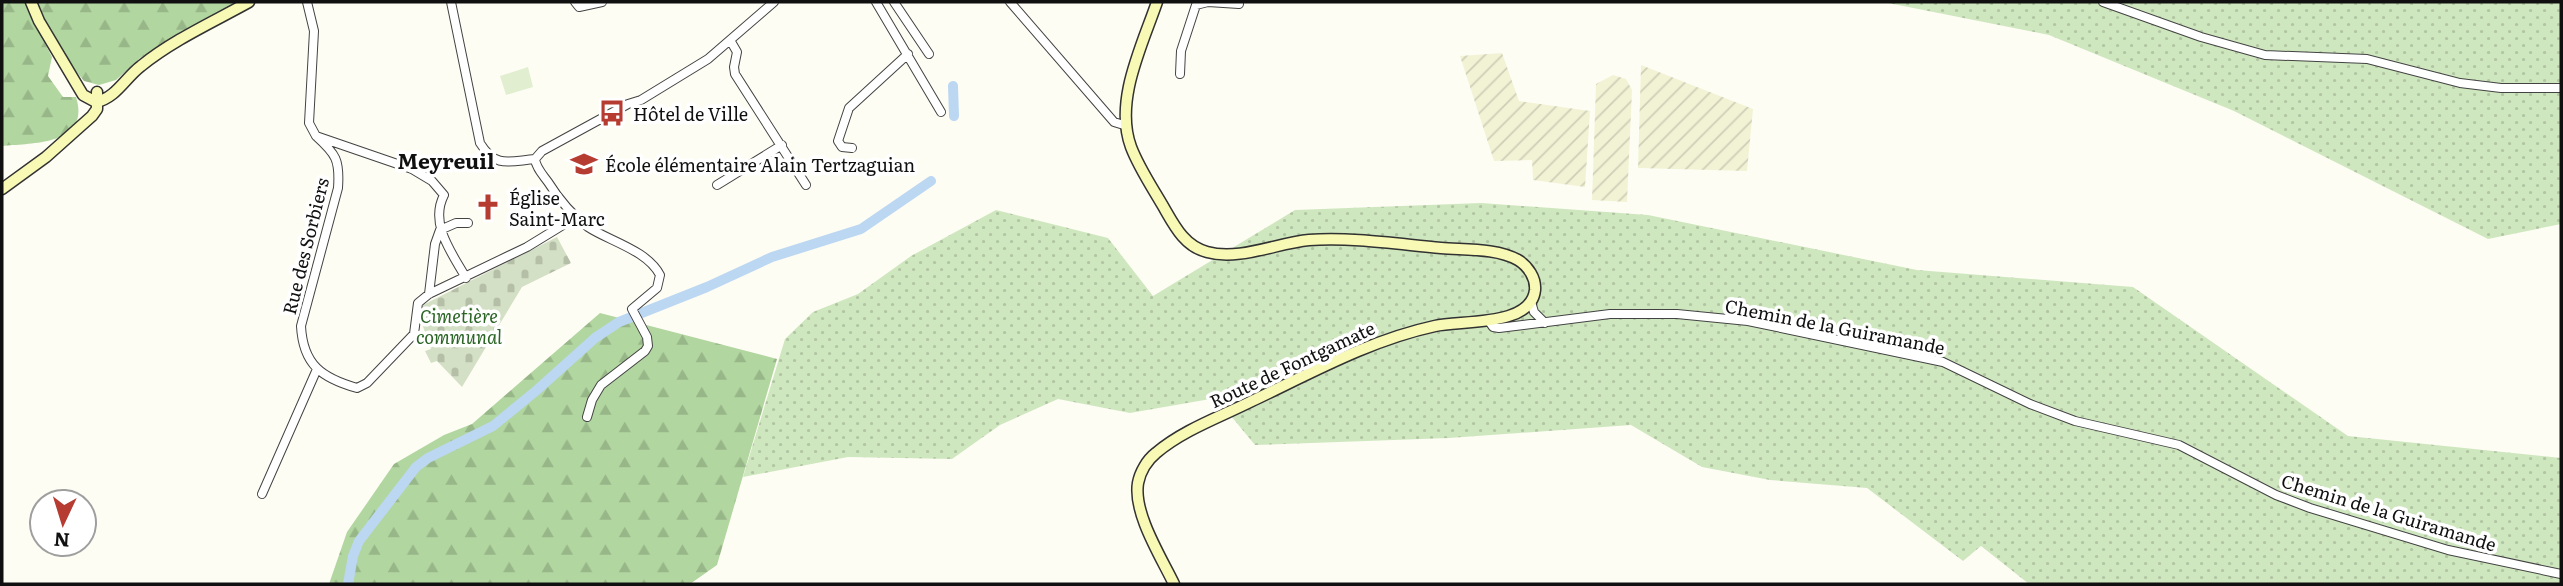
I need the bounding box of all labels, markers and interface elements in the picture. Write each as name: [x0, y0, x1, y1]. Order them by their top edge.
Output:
bus stop icon: Hôtel de Ville: [597, 98, 627, 128]
place label: Hôtel de Ville: [633, 100, 748, 127]
district label: Meyreuil: [397, 144, 495, 175]
school or university icon: École élémentaire Alain Tertzaguian: [569, 149, 599, 179]
place label: École élémentaire Alain Tertzaguian: [605, 151, 915, 178]
street label: Rue des Sorbiers: [275, 175, 335, 317]
place label: Église Saint-Marc: [509, 184, 605, 232]
church icon: Église Saint-Marc: [473, 192, 503, 222]
street label: Chemin de la Guiramande: [1723, 291, 1947, 361]
park label: Cimetière communal: [416, 302, 503, 350]
street label: Route de Fontgamate: [1205, 314, 1379, 414]
street label: Chemin de la Guiramande: [2278, 466, 2500, 558]
north arrow: [28, 488, 98, 558]
text: N: [53, 526, 71, 555]

